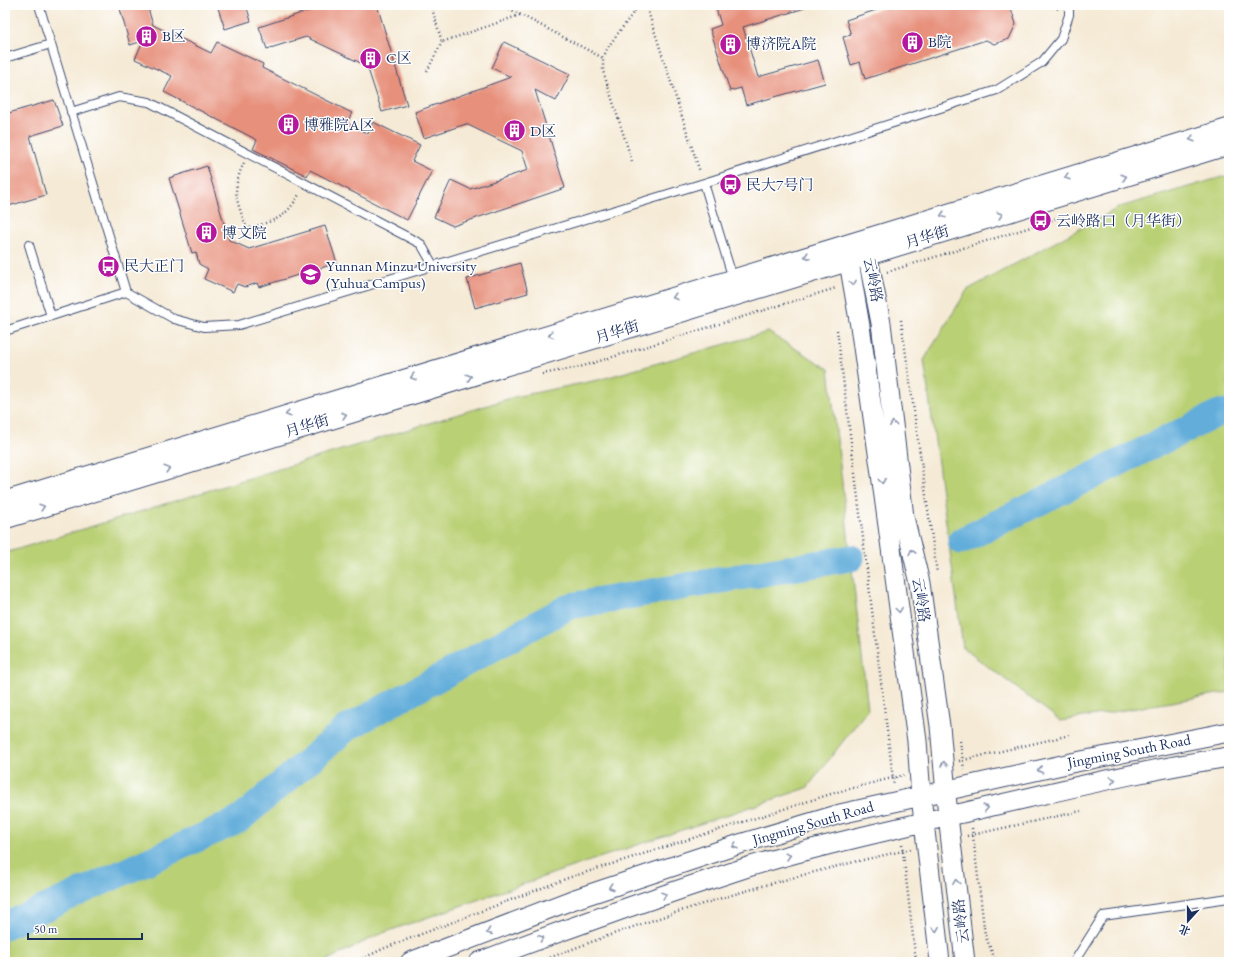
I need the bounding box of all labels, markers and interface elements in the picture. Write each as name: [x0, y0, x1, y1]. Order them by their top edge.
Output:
building icon: B区: [133, 23, 159, 49]
place label: B区: [162, 26, 186, 45]
building icon: B院: [900, 29, 926, 55]
building icon: 博济院A院: [718, 31, 744, 57]
place label: B院: [928, 32, 952, 51]
place label: 博济院A院: [746, 34, 816, 53]
building icon: C区: [358, 45, 384, 71]
place label: C区: [386, 48, 412, 67]
building icon: 博雅院A区: [276, 112, 302, 138]
place label: 博雅院A区: [304, 115, 374, 134]
building icon: D区: [501, 118, 527, 144]
place label: D区: [530, 121, 556, 140]
one-way arrow: [1188, 134, 1195, 143]
bus stop icon: 民大7号门: [717, 172, 743, 198]
one-way arrow: [1064, 172, 1071, 181]
one-way arrow: [1120, 173, 1127, 182]
place label: 民大7号门: [746, 175, 813, 194]
bus stop icon: 云岭路口（月华街）: [1028, 208, 1054, 234]
one-way arrow: [940, 210, 947, 219]
one-way arrow: [996, 211, 1003, 220]
place label: 云岭路口（月华街）: [1056, 211, 1191, 230]
building icon: 博文院: [193, 220, 219, 246]
street label: 月华街: [903, 221, 951, 252]
place label: 博文院: [222, 223, 267, 242]
one-way arrow: [803, 251, 810, 260]
bus stop icon: 民大正门: [96, 253, 122, 279]
place label: 民大正门: [124, 256, 184, 275]
place label: Yunnan Minzu University (Yuhua Campus): [326, 256, 477, 292]
street label: 云岭路: [860, 256, 887, 304]
school or university icon: Yunnan Minzu University (Yuhua Campus): [298, 262, 324, 288]
one-way arrow: [848, 280, 857, 286]
one-way arrow: [672, 292, 679, 301]
street label: 月华街: [593, 316, 641, 347]
one-way arrow: [547, 330, 554, 339]
one-way arrow: [410, 372, 417, 381]
one-way arrow: [465, 373, 472, 382]
street label: 月华街: [283, 410, 331, 441]
one-way arrow: [285, 410, 292, 418]
one-way arrow: [341, 411, 348, 420]
one-way arrow: [889, 421, 898, 427]
one-way arrow: [163, 465, 170, 474]
one-way arrow: [877, 478, 886, 484]
one-way arrow: [39, 503, 46, 512]
one-way arrow: [908, 549, 917, 556]
street label: 云岭路: [909, 576, 934, 624]
one-way arrow: [894, 607, 903, 613]
street label: Jingming South Road: [1064, 729, 1193, 772]
one-way arrow: [939, 760, 948, 767]
one-way arrow: [1037, 765, 1043, 773]
one-way arrow: [1109, 776, 1116, 784]
street label: Jingming South Road: [748, 796, 876, 849]
one-way arrow: [983, 804, 989, 812]
one-way arrow: [731, 841, 738, 850]
one-way arrow: [785, 852, 792, 861]
one-way arrow: [952, 879, 961, 885]
one-way arrow: [608, 882, 615, 891]
one-way arrow: [661, 891, 668, 900]
street label: 云岭路: [948, 898, 973, 945]
north arrow: [1168, 901, 1208, 941]
scale bar: [28, 915, 142, 941]
text: 50 m: [34, 921, 58, 937]
text: 北: [1177, 922, 1192, 939]
one-way arrow: [932, 926, 941, 932]
one-way arrow: [486, 927, 493, 935]
one-way arrow: [538, 934, 545, 942]

